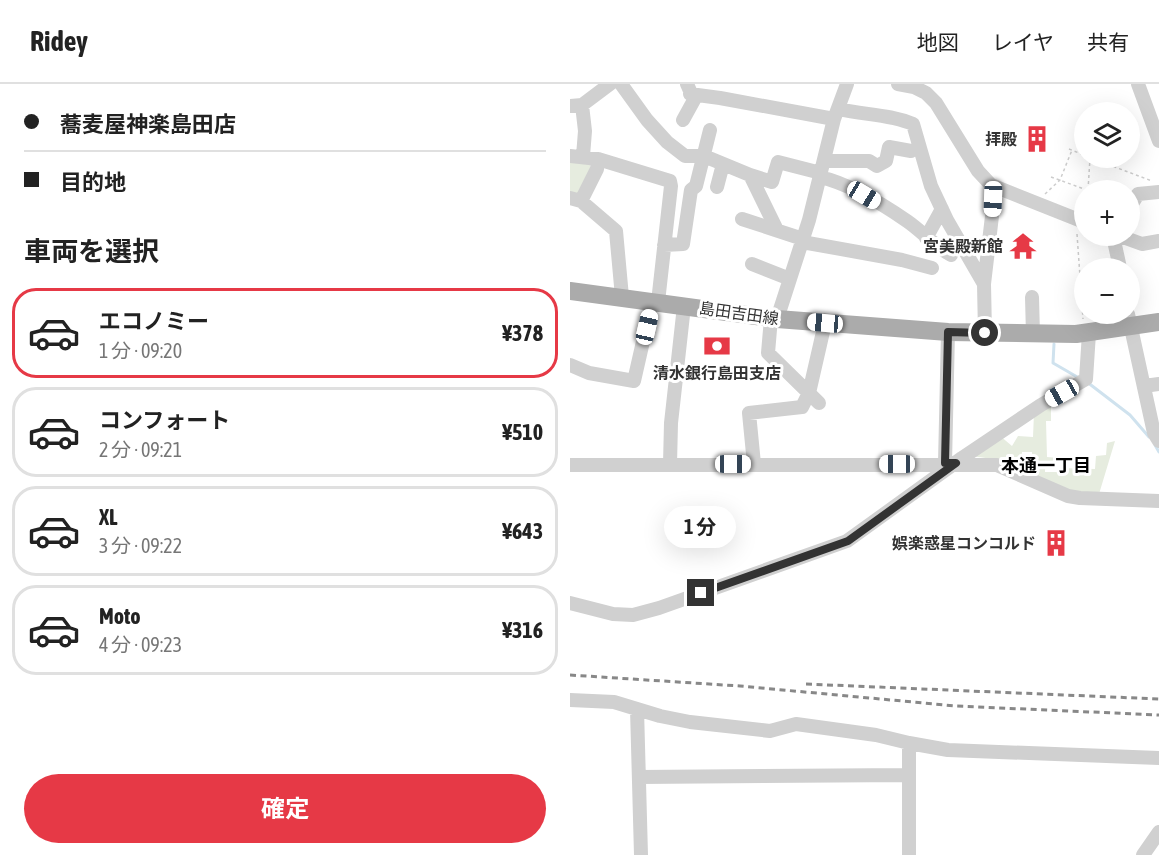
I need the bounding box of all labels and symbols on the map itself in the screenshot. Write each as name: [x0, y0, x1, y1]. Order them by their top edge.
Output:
building icon: 拝殿: [1022, 124, 1052, 154]
place label: 拝殿: [985, 130, 1017, 148]
car: [844, 178, 884, 212]
car: [983, 181, 1003, 217]
temple icon: 宮美殿新館: [1008, 231, 1038, 261]
place label: 宮美殿新館: [923, 237, 1003, 255]
street label: 島田吉田線: [698, 299, 780, 327]
car: [634, 307, 660, 347]
car: [806, 312, 844, 334]
route start: [971, 319, 998, 346]
bank icon: 清水銀行島田支店: [702, 331, 732, 361]
place label: 清水銀行島田支店: [653, 364, 781, 382]
car: [1042, 376, 1082, 410]
car: [715, 455, 751, 473]
car: [879, 455, 915, 473]
district label: 本通一丁目: [1001, 455, 1091, 476]
callout: 1 分: [665, 506, 737, 548]
building icon: 娯楽惑星コンコルド: [1041, 528, 1071, 558]
place label: 娯楽惑星コンコルド: [892, 534, 1036, 552]
route end: [687, 579, 714, 606]

